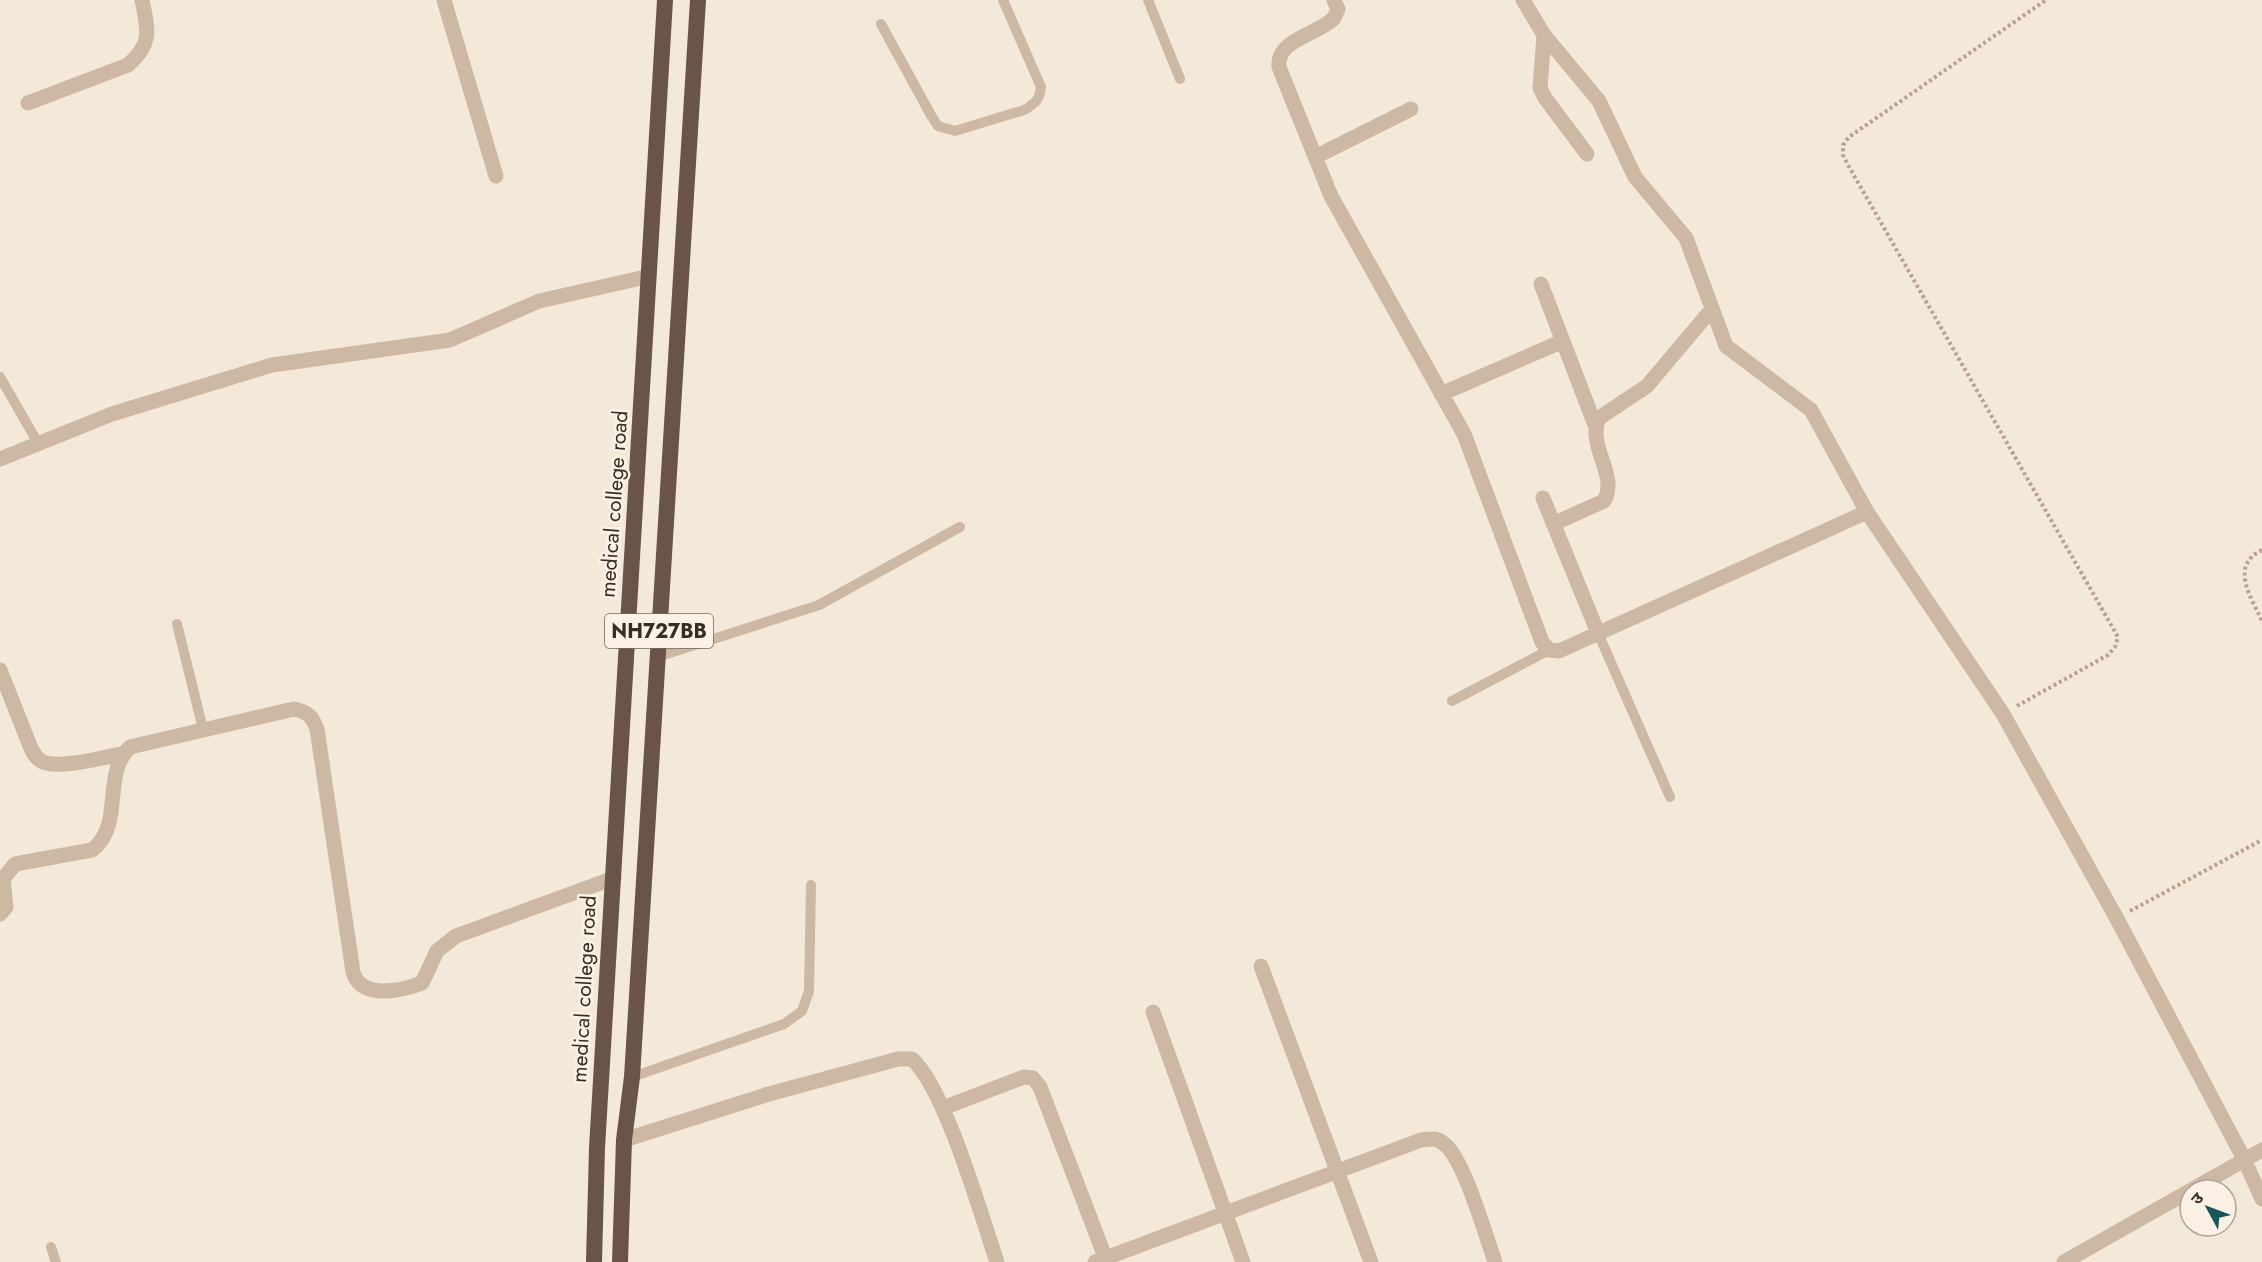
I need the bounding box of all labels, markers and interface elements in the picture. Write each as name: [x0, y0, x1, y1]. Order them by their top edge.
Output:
street label: medical college road: [593, 409, 635, 599]
road number: NH727BB: [605, 614, 713, 648]
street label: medical college road: [564, 895, 604, 1083]
north arrow: [2178, 1178, 2238, 1238]
text: उ: [2185, 1187, 2209, 1210]

